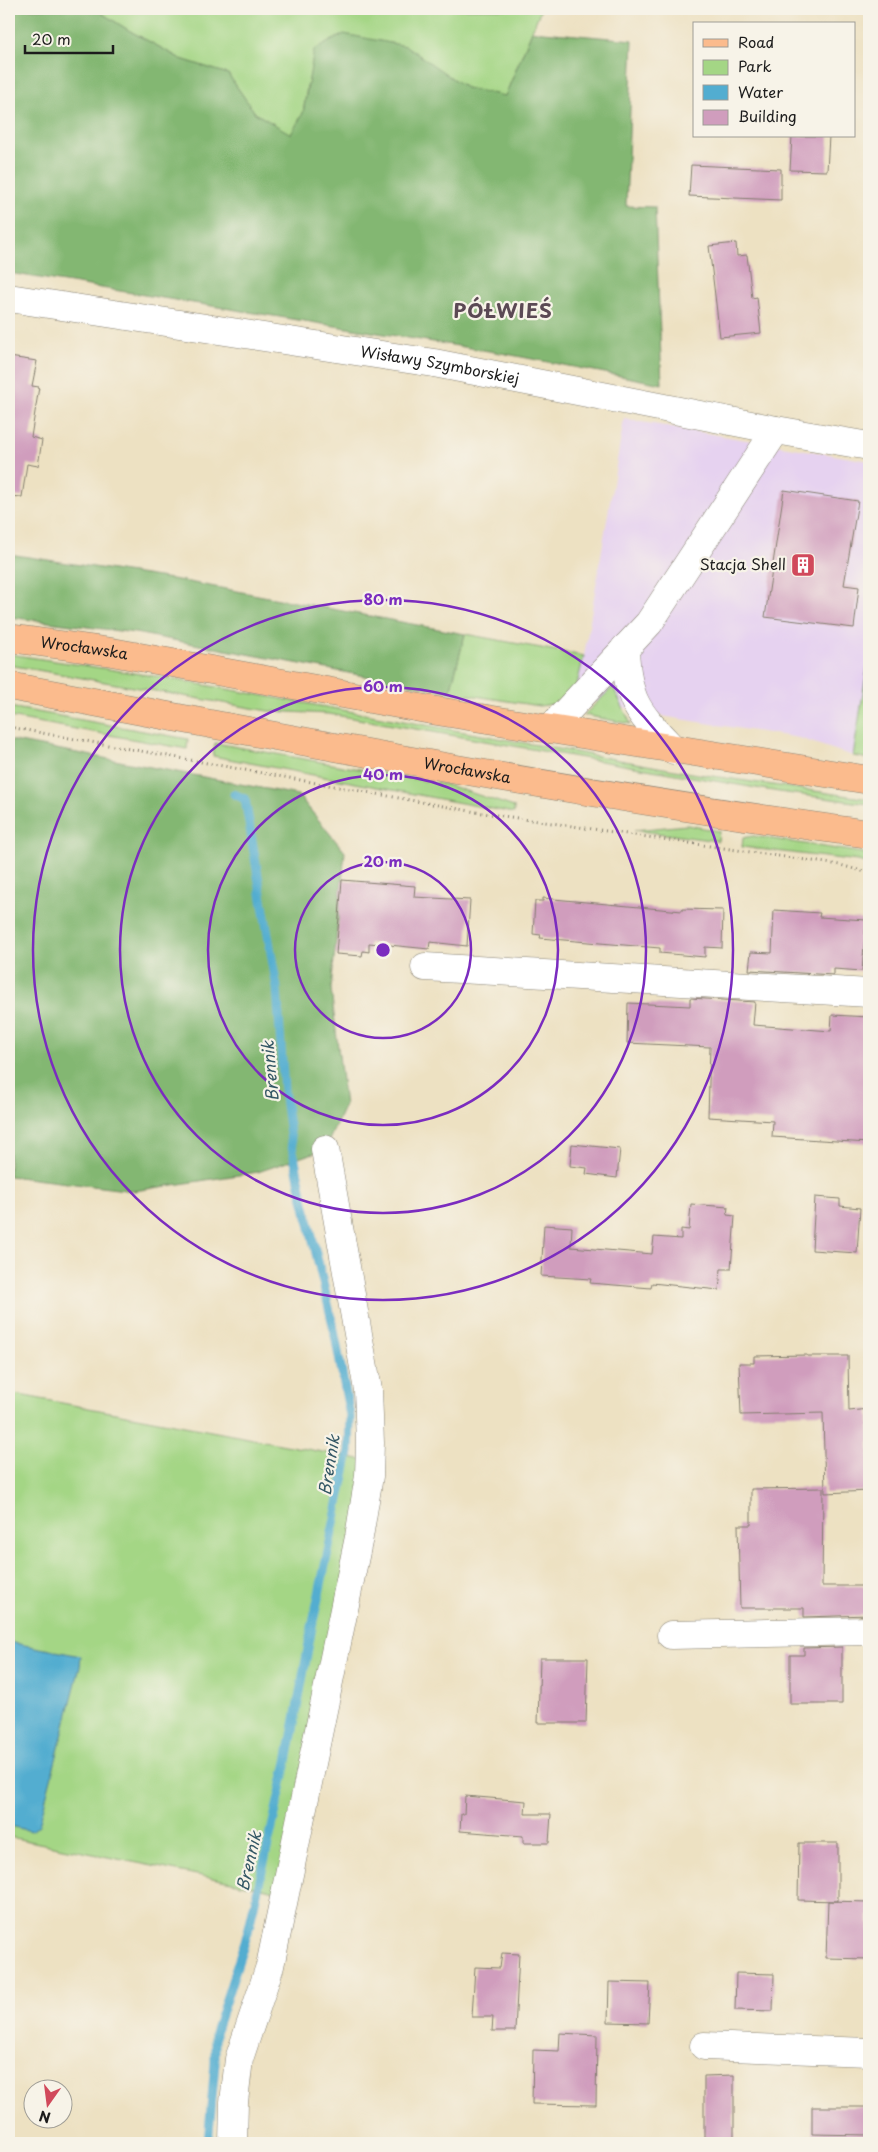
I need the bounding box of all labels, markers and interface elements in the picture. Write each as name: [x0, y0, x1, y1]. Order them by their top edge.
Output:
scale bar: [25, 22, 112, 54]
legend: [693, 22, 856, 138]
text: 20 m: [32, 27, 71, 50]
text: Road: [738, 30, 774, 53]
text: Park: [738, 54, 772, 77]
text: Water: [738, 80, 783, 103]
text: Building: [738, 104, 797, 127]
district label: PÓŁWIEŚ: [453, 295, 553, 325]
street label: Wisławy Szymborskiej: [359, 339, 521, 389]
place label: Stacja Shell: [700, 552, 786, 575]
building icon: Stacja Shell: [790, 552, 816, 578]
text: 80 m: [363, 587, 403, 610]
street label: Wrocławska: [39, 629, 131, 665]
text: 60 m: [363, 674, 403, 697]
street label: Wrocławska: [422, 750, 513, 788]
text: 40 m: [363, 762, 403, 785]
text: 20 m: [364, 849, 402, 872]
centre of rings: [374, 941, 392, 959]
water label: Brennik: [254, 1039, 284, 1102]
water label: Brennik: [311, 1432, 345, 1497]
water label: Brennik: [230, 1827, 267, 1893]
north arrow: [22, 2080, 72, 2130]
text: N: [37, 2106, 53, 2129]

